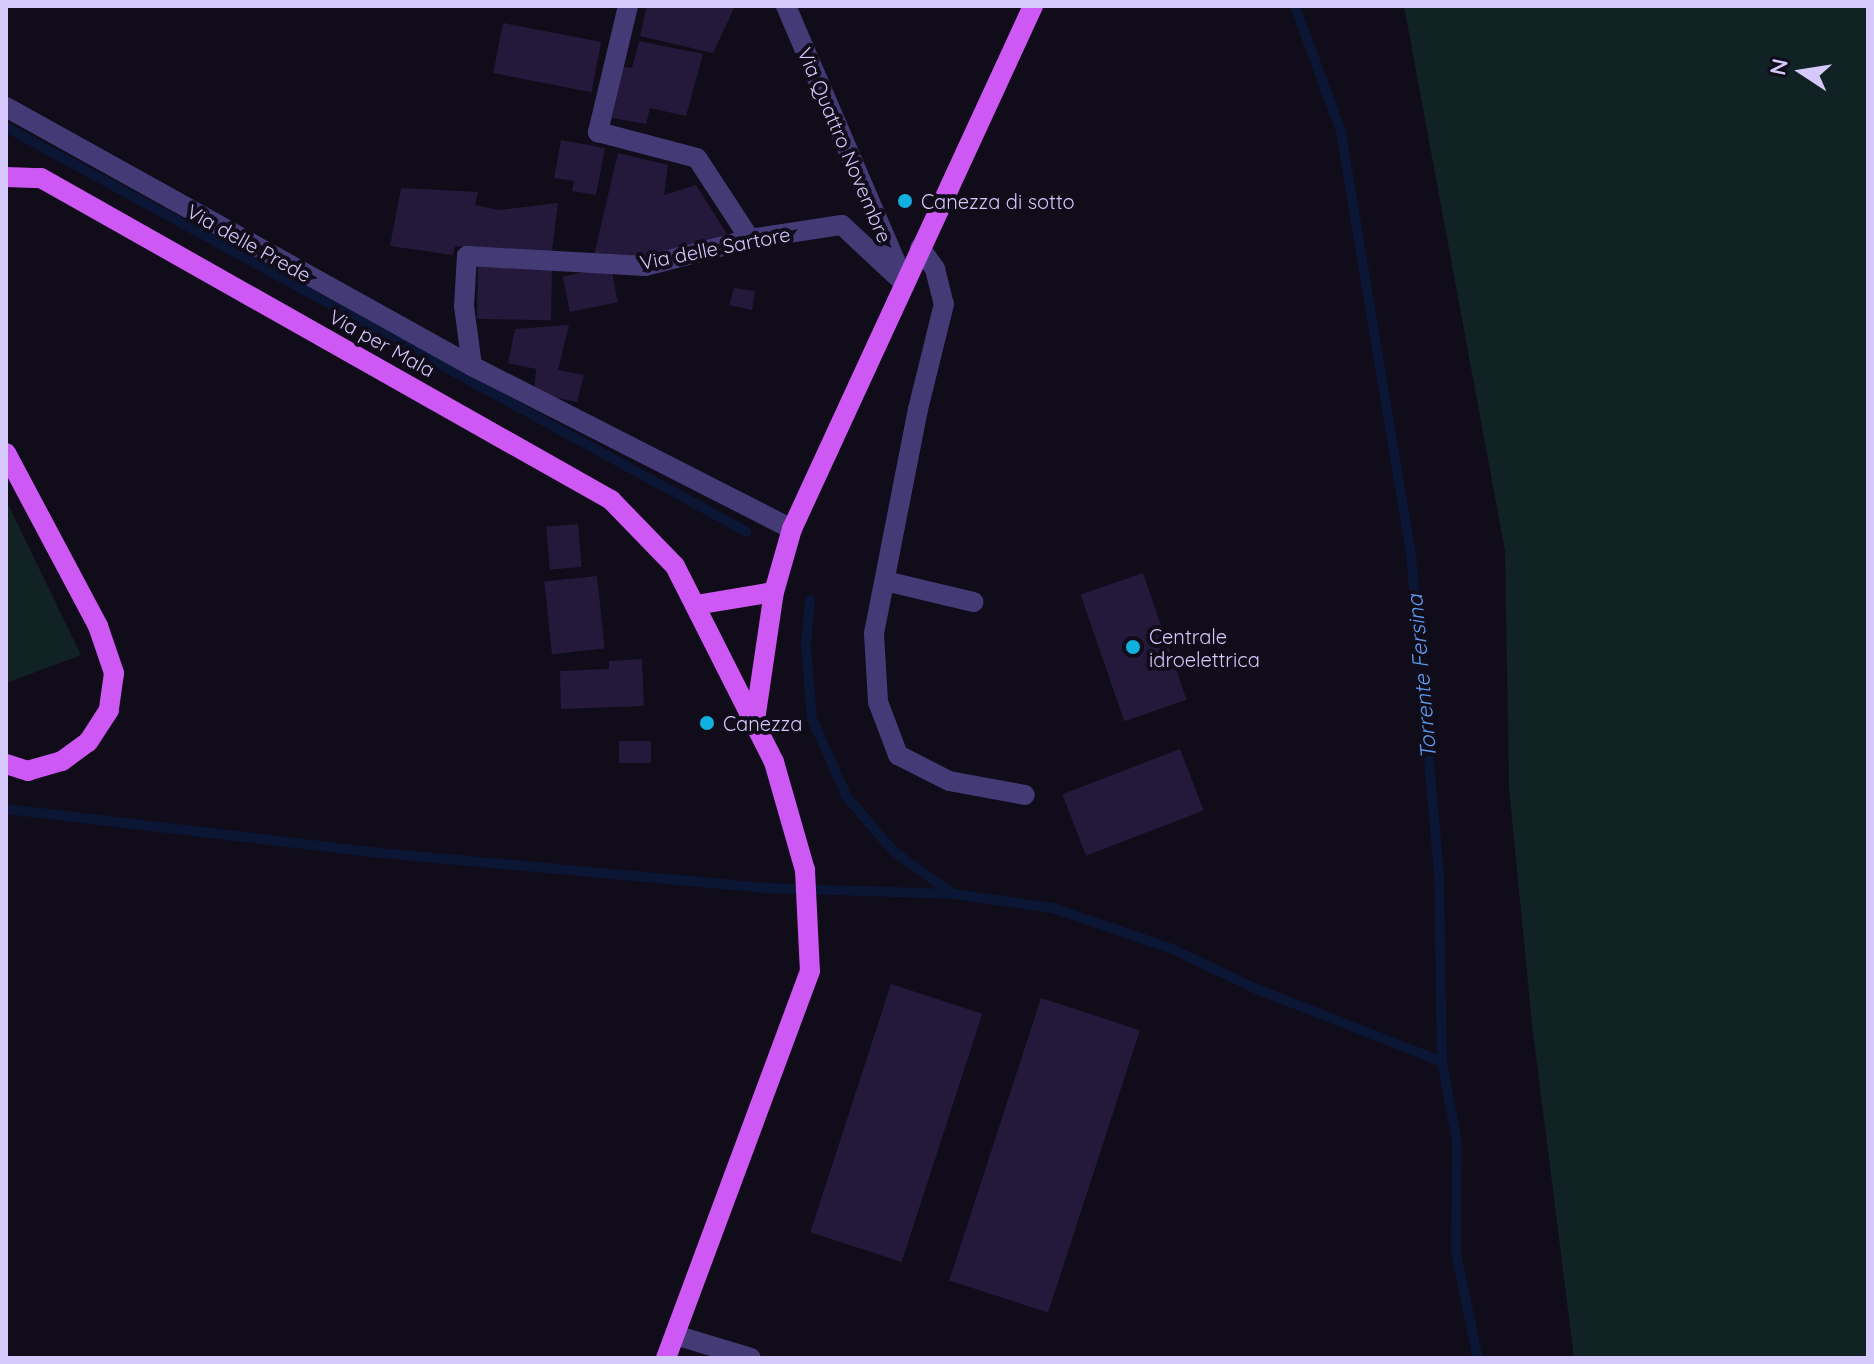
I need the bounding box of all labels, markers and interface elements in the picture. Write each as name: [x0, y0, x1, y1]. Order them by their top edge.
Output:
north arrow: [1762, 32, 1842, 112]
street label: Via Quattro Novembre: [793, 44, 897, 246]
text: N: [1763, 56, 1794, 78]
place label: Canezza di sotto: [921, 189, 1075, 213]
marker: Canezza di sotto: [896, 192, 914, 210]
street label: Via delle Prede: [183, 199, 315, 287]
street label: Via delle Sartore: [638, 222, 792, 274]
street label: Via per Mala: [325, 304, 439, 382]
water label: Torrente Fersina: [1402, 593, 1442, 761]
place label: Centrale idroelettrica: [1149, 624, 1260, 671]
marker: Centrale idroelettrica: [1124, 638, 1142, 656]
place label: Canezza: [723, 711, 802, 735]
marker: Canezza: [698, 714, 716, 732]

